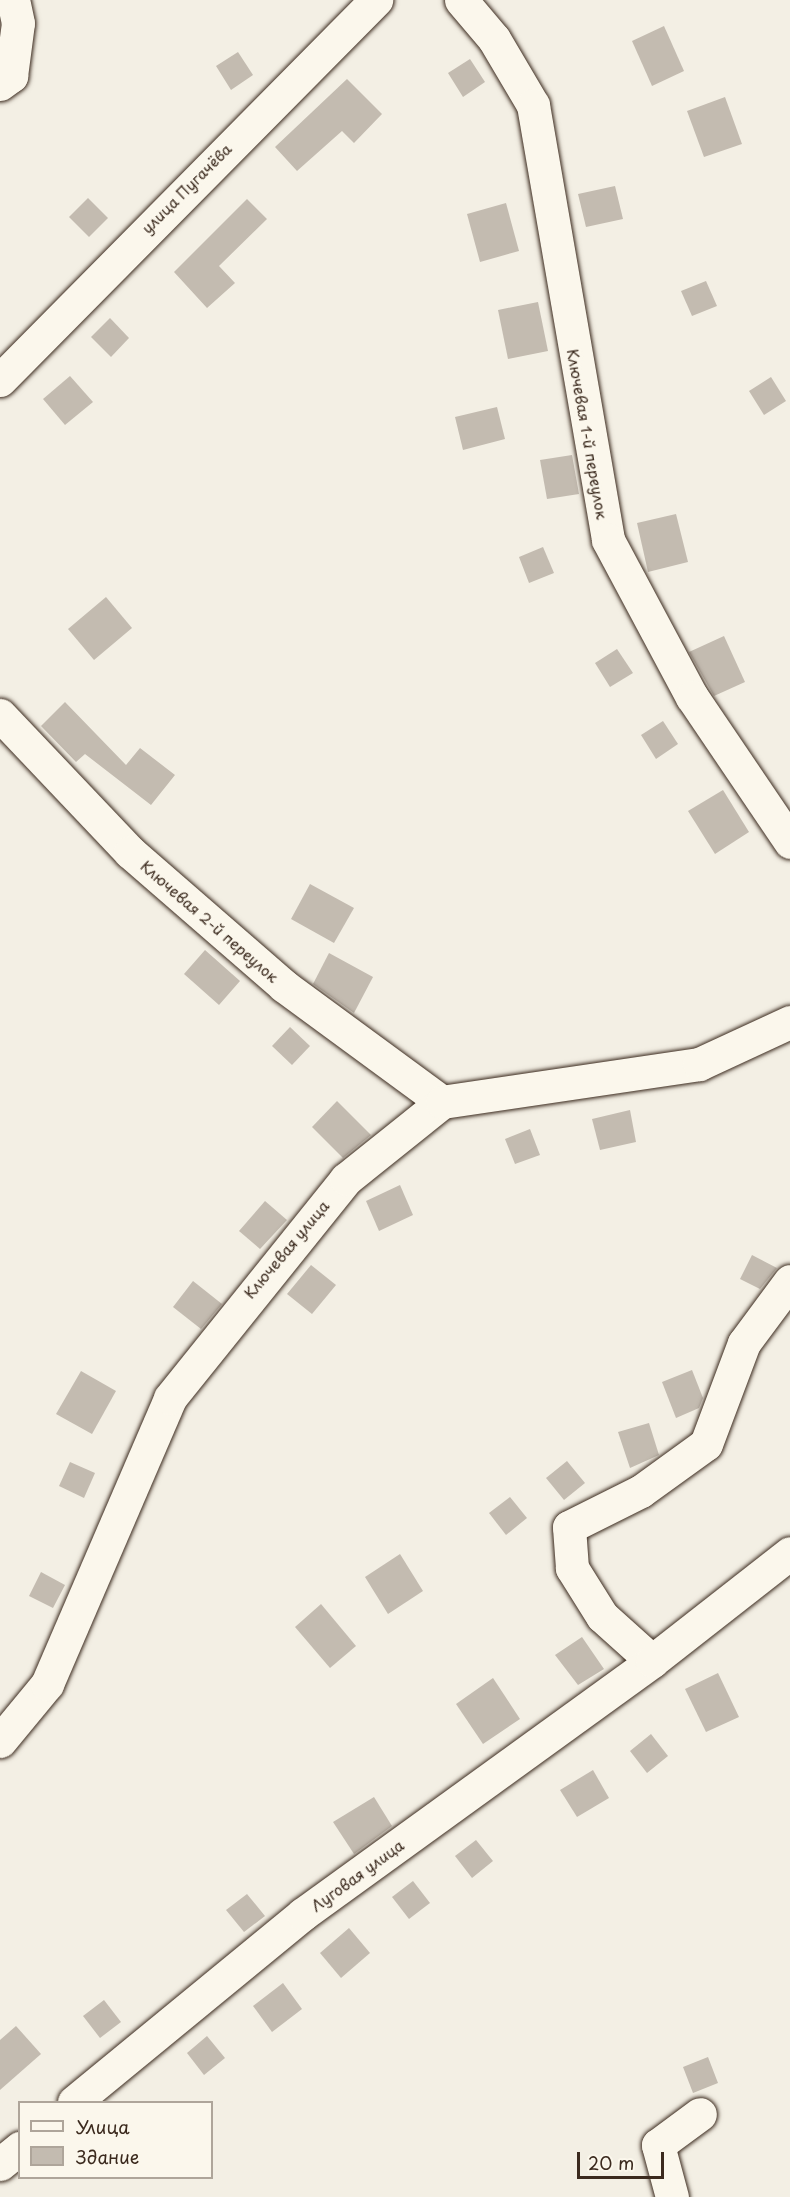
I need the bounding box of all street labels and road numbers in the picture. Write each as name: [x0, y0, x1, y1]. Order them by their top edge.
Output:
street label: улица Пугачёва: [137, 139, 235, 237]
street label: Ключевая 1-й переулок: [564, 347, 612, 521]
street label: Ключевая 2-й переулок: [138, 856, 282, 986]
street label: Ключевая улица: [240, 1196, 332, 1302]
street label: Луговая улица: [307, 1835, 407, 1915]

